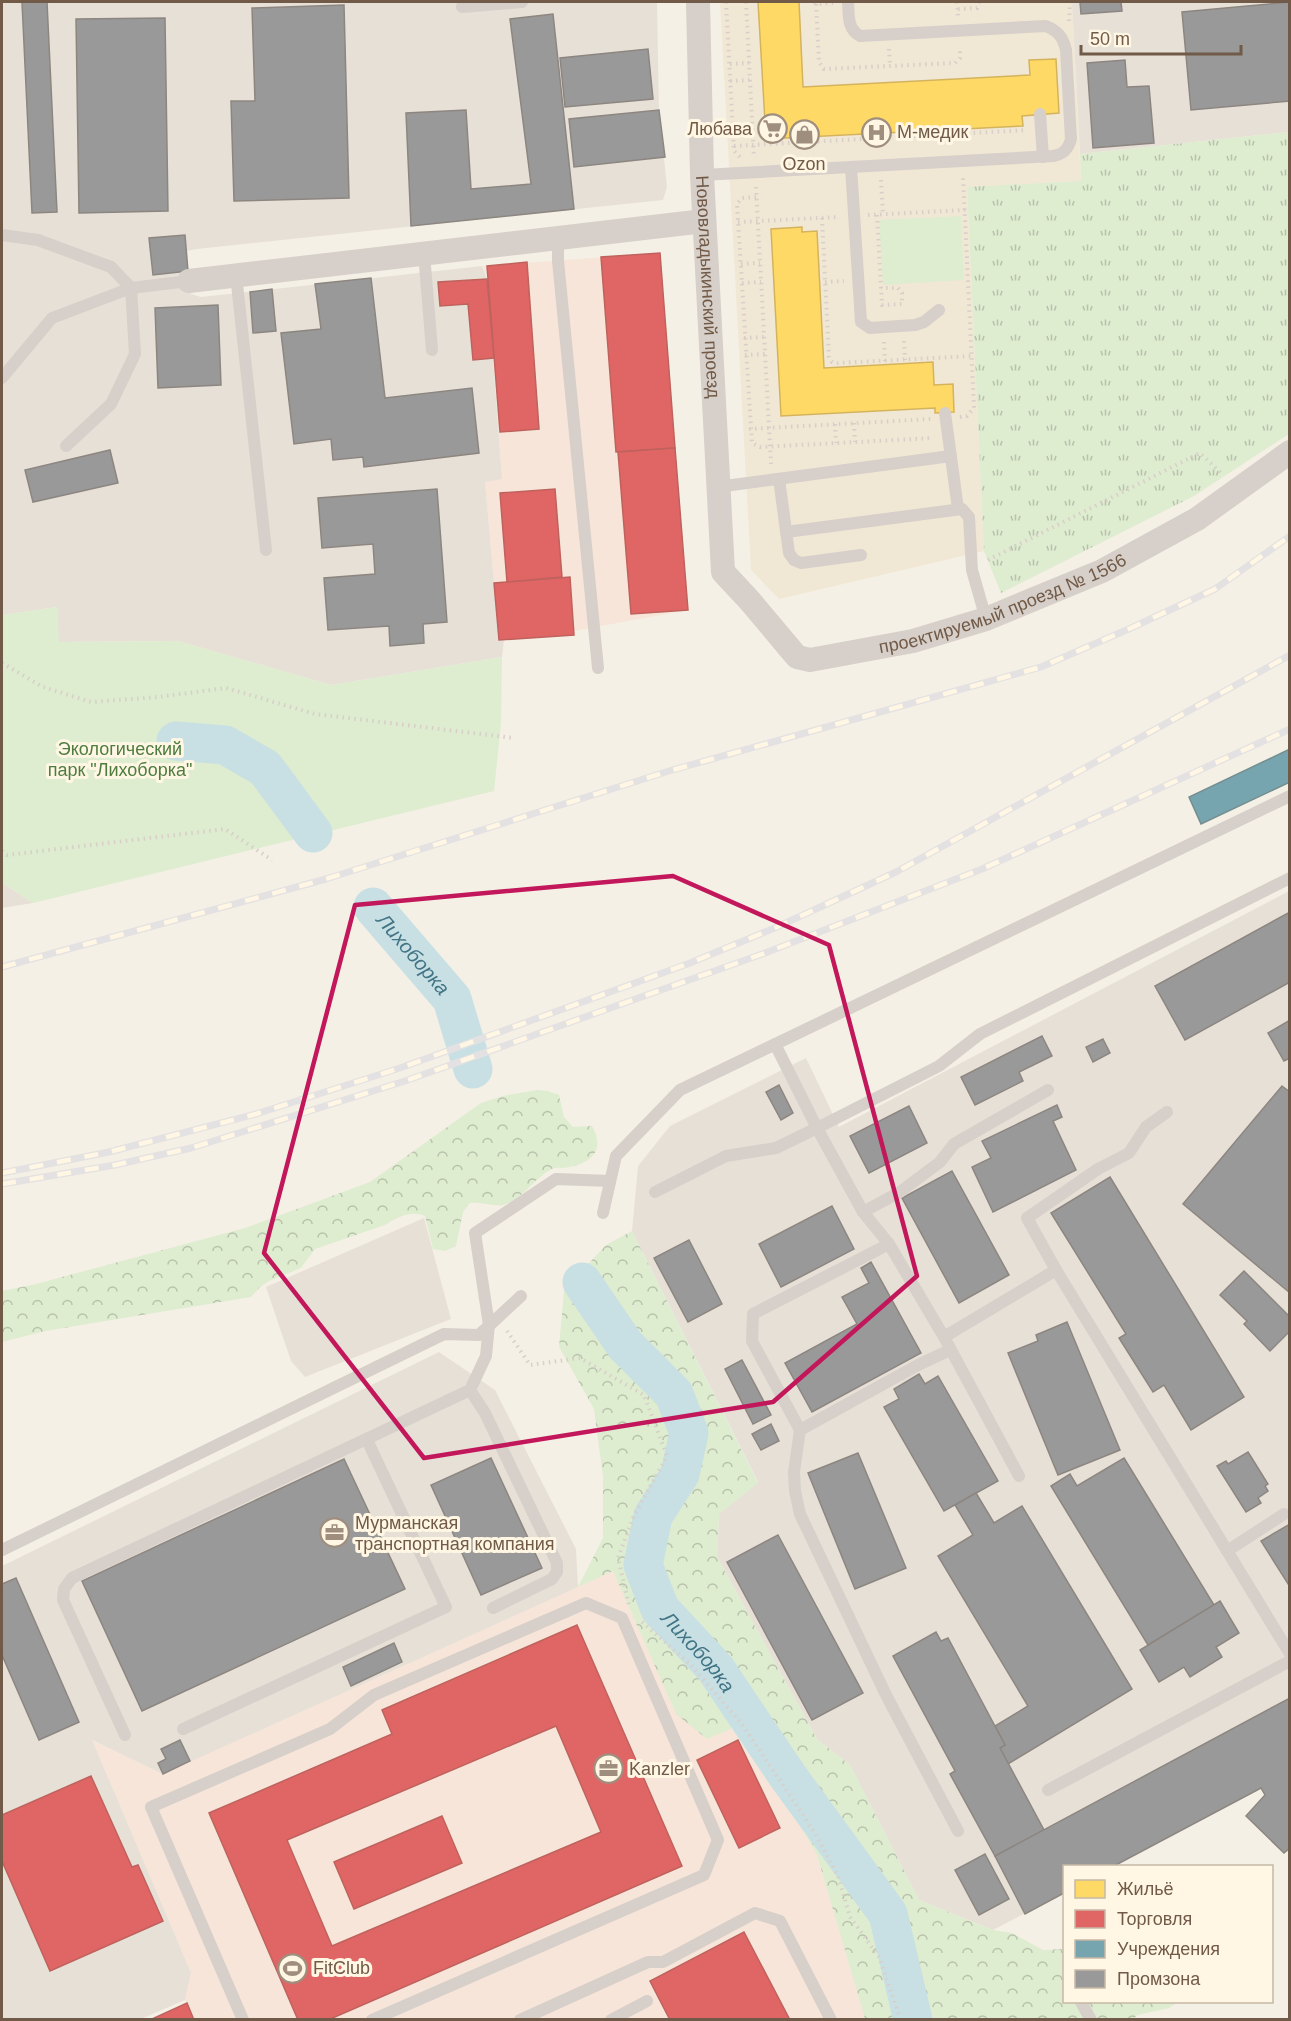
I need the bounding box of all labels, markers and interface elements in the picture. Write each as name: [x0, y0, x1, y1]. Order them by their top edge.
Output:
scale bar: [1081, 18, 1242, 56]
text: 50 m: [1090, 29, 1130, 49]
supermarket icon: Любава: [757, 113, 789, 145]
hospital icon: М-медик: [860, 116, 892, 148]
place label: Любава: [687, 119, 753, 139]
shop icon: Ozon: [788, 119, 820, 151]
place label: М-медик: [897, 122, 969, 142]
place label: Ozon: [782, 154, 826, 174]
street label: Нововладыкинский проезд: [692, 175, 724, 399]
street label: проектируемый проезд № 1566: [877, 550, 1130, 657]
park label: Экологический парк "Лихоборка": [48, 739, 192, 780]
water label: Лихоборка: [371, 907, 454, 999]
place label: Мурманская транспортная компания: [355, 1513, 555, 1554]
office icon: Мурманская транспортная компания: [318, 1517, 350, 1549]
water label: Лихоборка: [656, 1606, 739, 1696]
office icon: Kanzler: [592, 1753, 624, 1785]
place label: Kanzler: [629, 1759, 690, 1779]
legend: [1063, 1865, 1273, 2003]
text: Жильё: [1117, 1879, 1174, 1899]
text: Торговля: [1117, 1909, 1192, 1929]
text: Учреждения: [1117, 1939, 1220, 1959]
sports icon: FitClub: [276, 1952, 308, 1984]
place label: FitClub: [313, 1958, 370, 1978]
text: Промзона: [1117, 1969, 1201, 1989]

